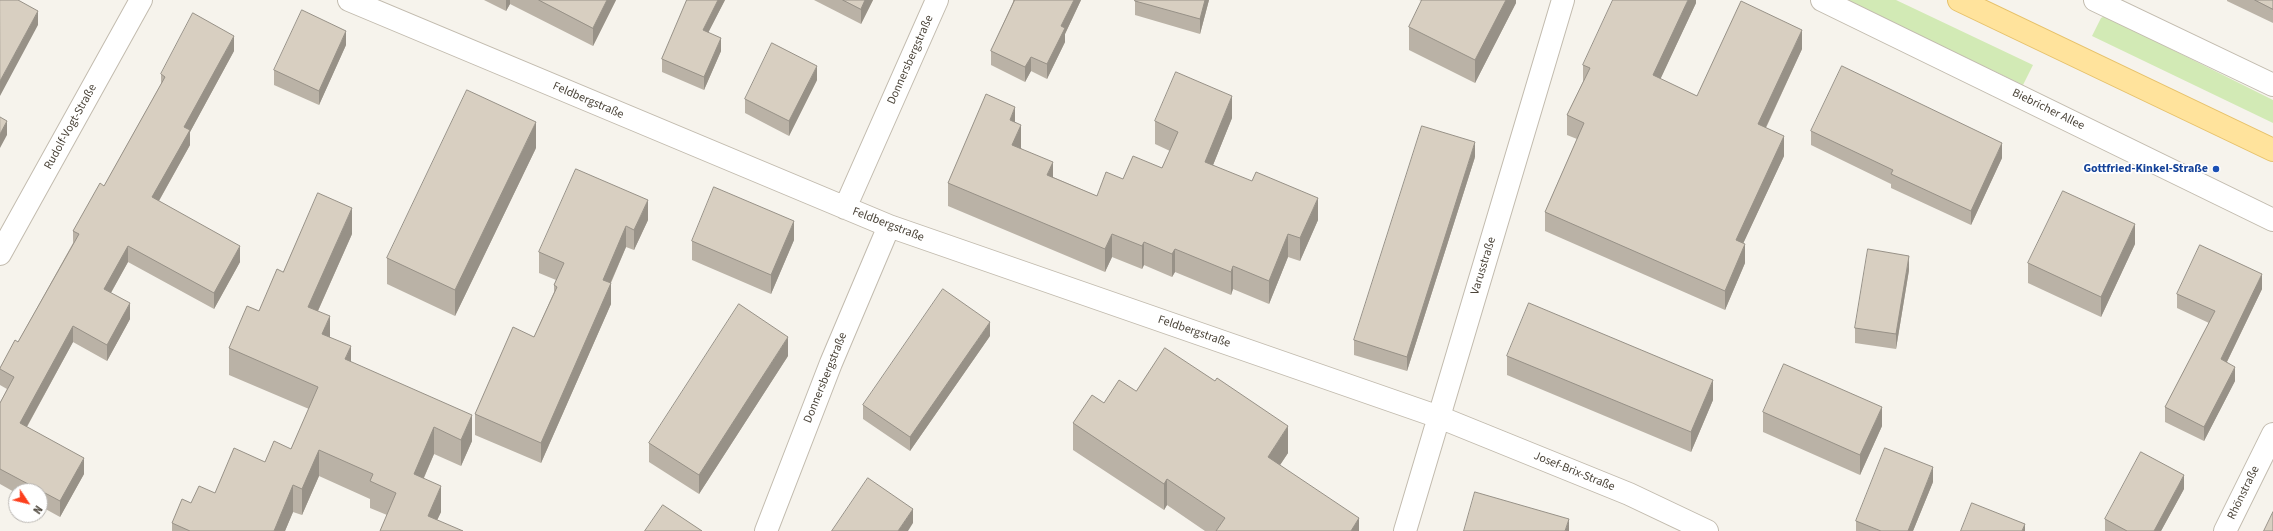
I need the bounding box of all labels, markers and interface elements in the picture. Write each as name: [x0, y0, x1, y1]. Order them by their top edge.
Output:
street label: Donnersbergstraße: [885, 13, 937, 107]
street label: Feldbergstraße: [550, 80, 626, 122]
street label: Rudolf-Vogt-Straße: [42, 82, 100, 172]
street label: Biebricher Allee: [2009, 86, 2087, 134]
place label: Gottfried-Kinkel-Straße: [2083, 162, 2208, 176]
marker: Gottfried-Kinkel-Straße: [2211, 164, 2221, 174]
street label: Feldbergstraße: [850, 205, 926, 245]
street label: Varusstraße: [1468, 236, 1500, 296]
street label: Feldbergstraße: [1156, 313, 1232, 351]
street label: Donnersbergstraße: [801, 331, 851, 425]
street label: Josef-Brix-Straße: [1531, 449, 1617, 495]
street label: Rhönstraße: [2225, 464, 2263, 522]
north arrow: [8, 483, 48, 523]
text: N: [29, 502, 46, 517]

